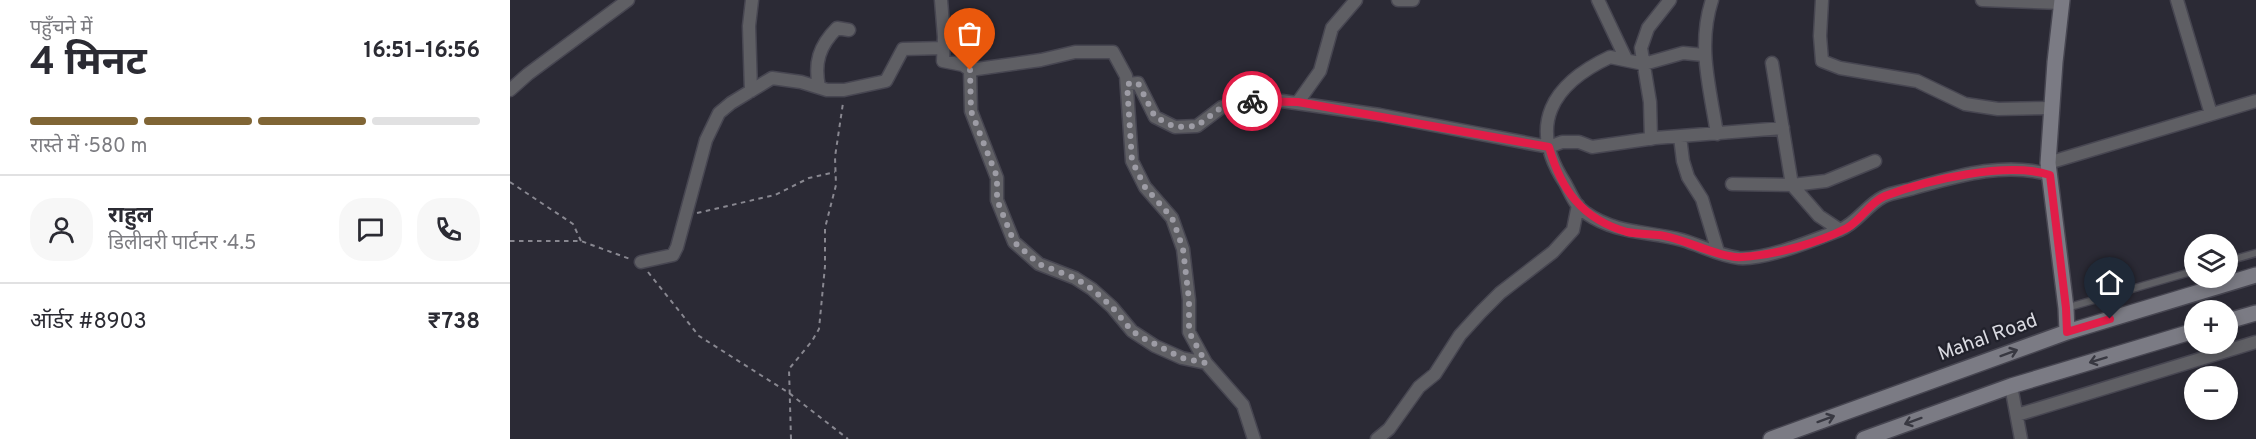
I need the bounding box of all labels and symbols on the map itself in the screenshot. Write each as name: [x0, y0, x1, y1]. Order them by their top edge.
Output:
pin: [944, 8, 995, 70]
courier: [1222, 71, 1282, 131]
pin: [2084, 257, 2135, 319]
street label: Mahal Road: [1935, 308, 2041, 368]
one-way arrow: [2000, 346, 2018, 357]
one-way arrow: [2089, 355, 2108, 366]
one-way arrow: [1816, 413, 1835, 424]
one-way arrow: [1904, 417, 1923, 428]

